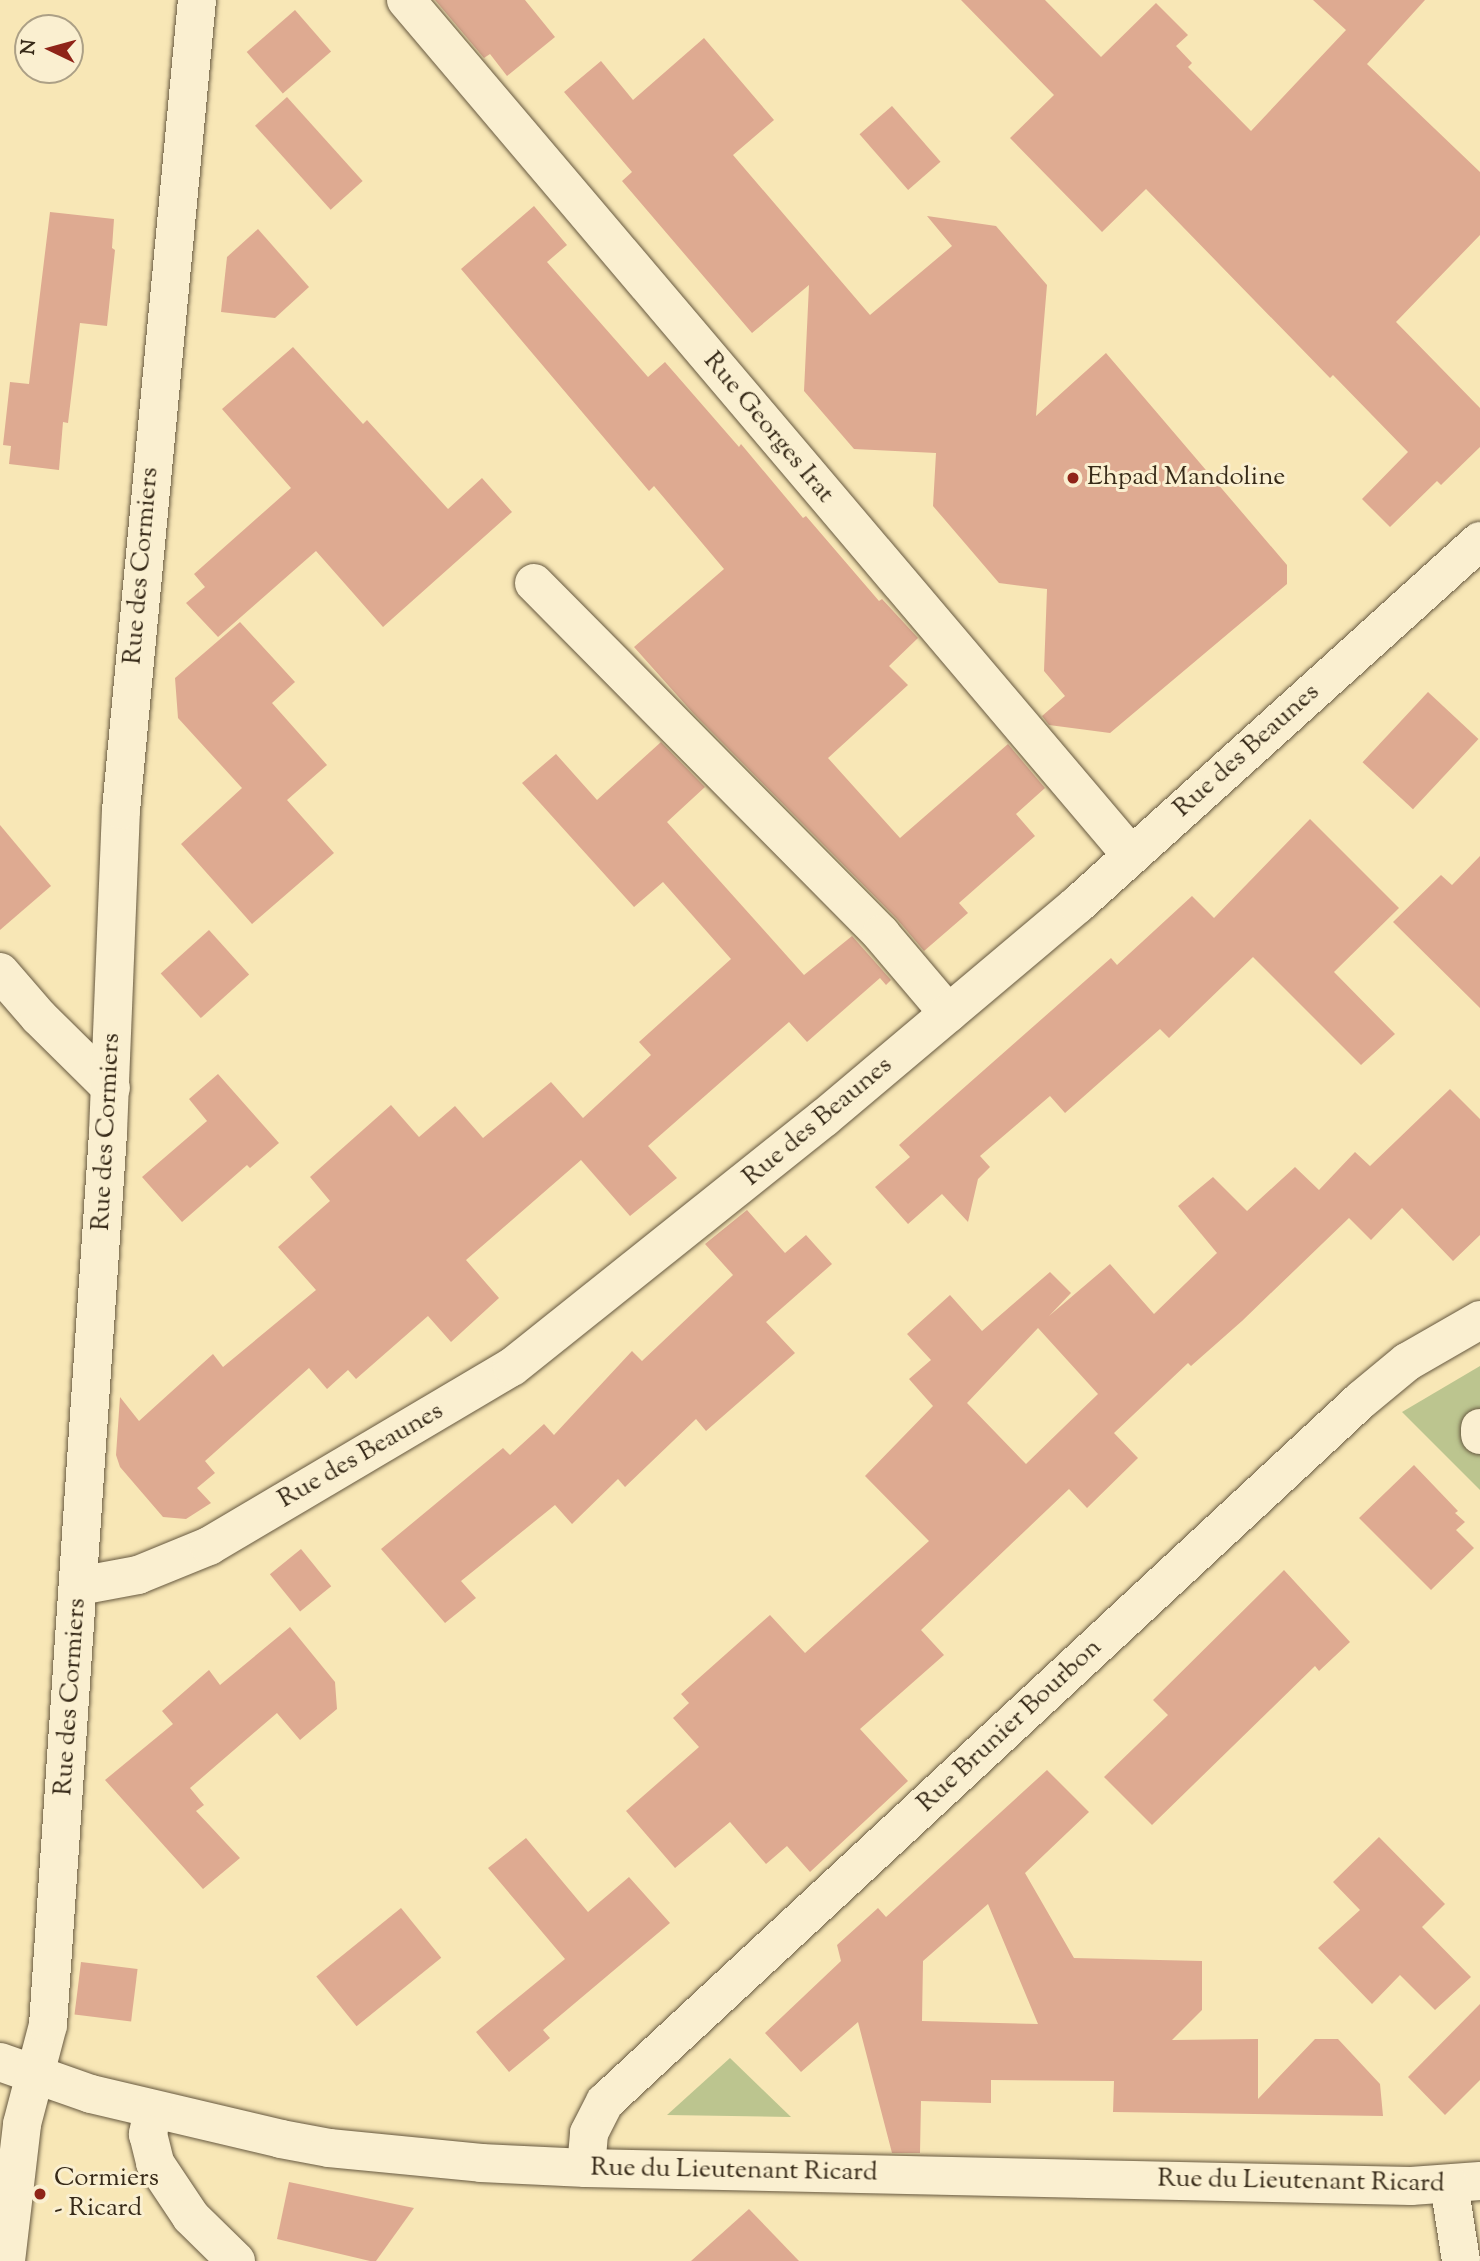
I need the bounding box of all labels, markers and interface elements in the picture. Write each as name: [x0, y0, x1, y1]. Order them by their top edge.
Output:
north arrow: [14, 14, 84, 84]
text: N: [15, 39, 44, 56]
street label: Rue Georges Irat: [696, 346, 840, 510]
place label: Ehpad Mandoline: [1087, 462, 1285, 494]
street label: Rue des Cormiers: [118, 466, 166, 666]
marker: Ehpad Mandoline: [1065, 470, 1081, 486]
street label: Rue des Beaunes: [1168, 677, 1326, 825]
street label: Rue des Cormiers: [86, 1032, 128, 1232]
street label: Rue des Beaunes: [737, 1050, 899, 1194]
street label: Rue des Beaunes: [273, 1396, 449, 1516]
street label: Rue des Cormiers: [49, 1597, 93, 1797]
street label: Rue Brunier Bourbon: [911, 1633, 1109, 1819]
street label: Rue du Lieutenant Ricard: [590, 2153, 878, 2189]
place label: Cormiers - Ricard: [54, 2163, 159, 2224]
street label: Rue du Lieutenant Ricard: [1157, 2164, 1445, 2200]
marker: Cormiers - Ricard: [32, 2186, 48, 2202]

